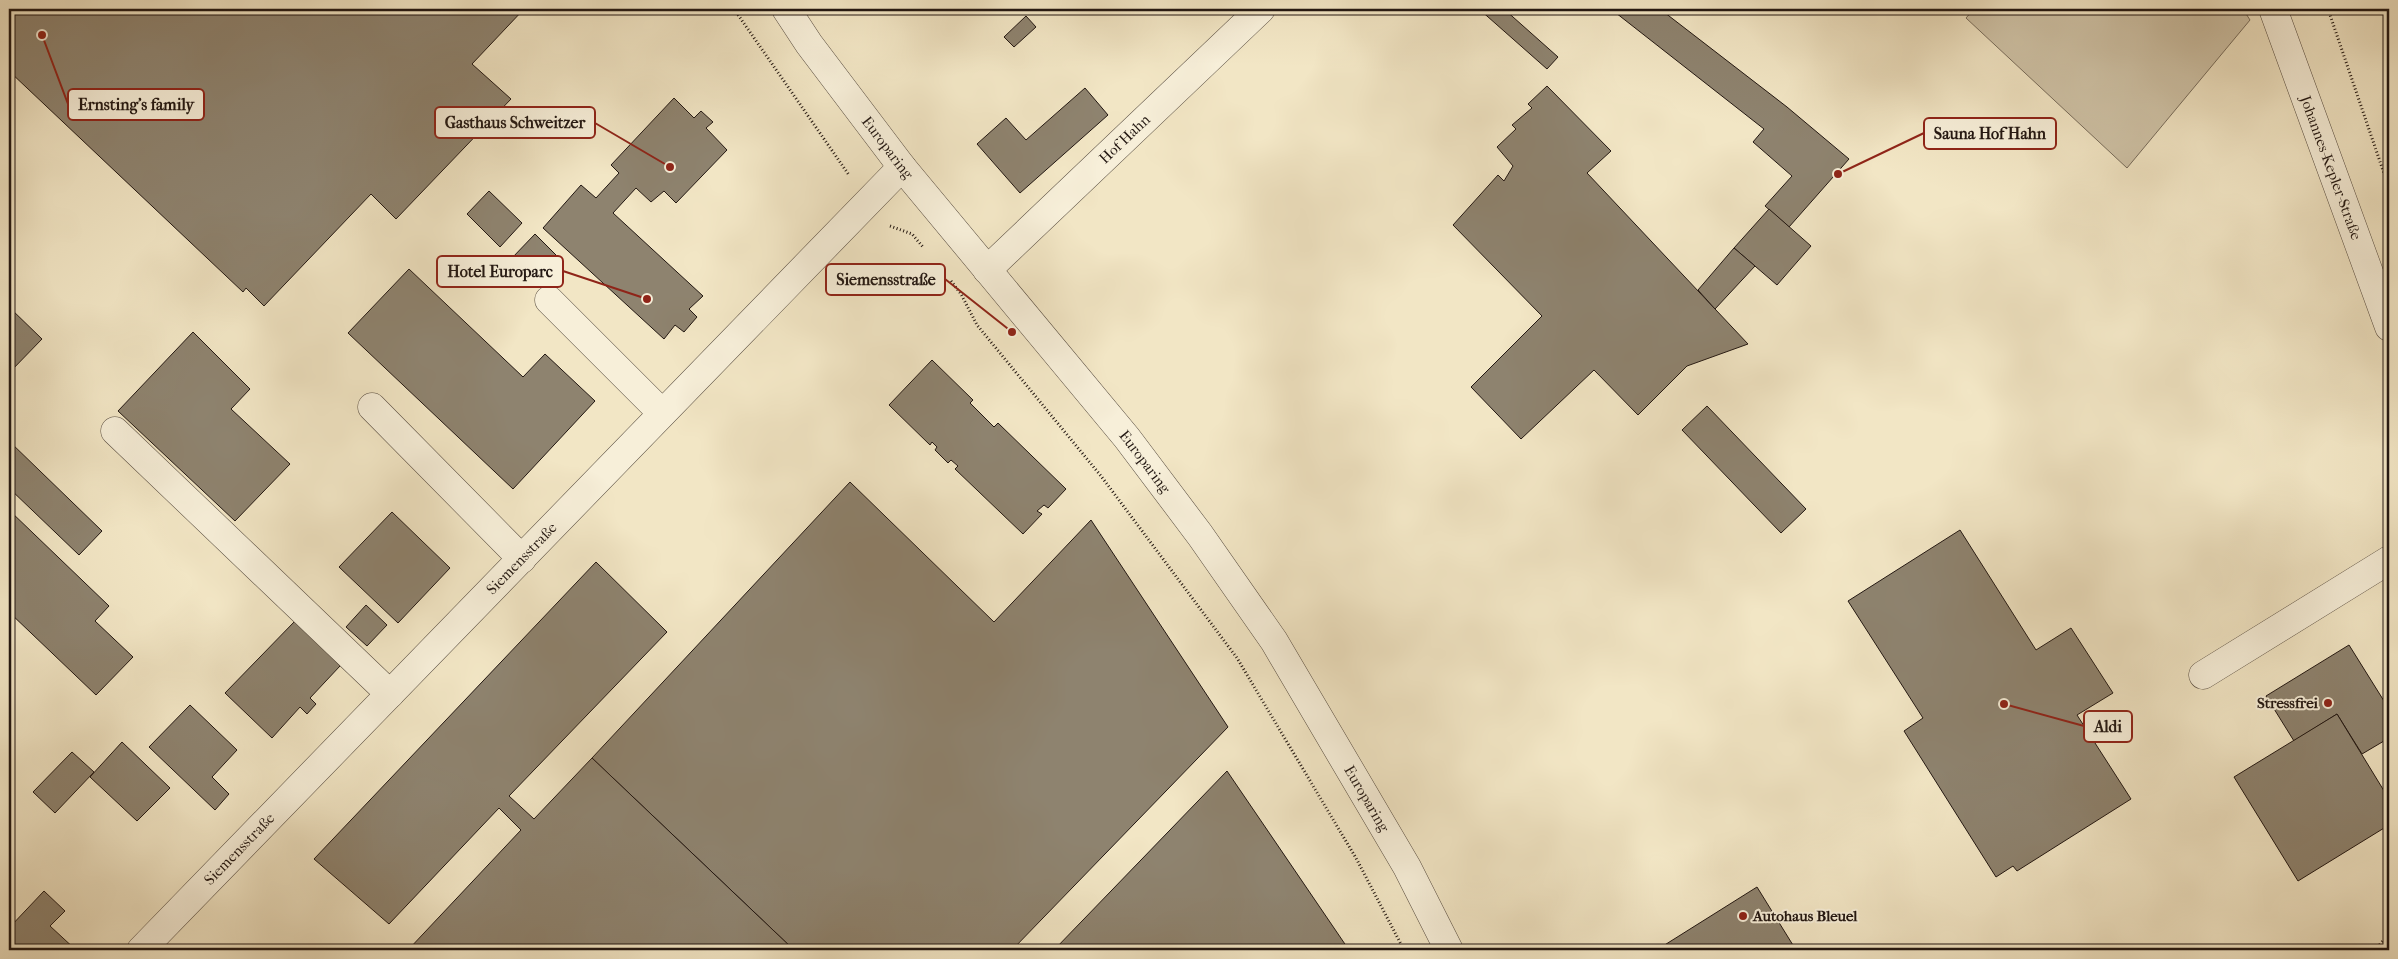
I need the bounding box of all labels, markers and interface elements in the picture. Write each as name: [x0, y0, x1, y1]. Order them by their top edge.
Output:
callout: Ernsting's family: [68, 89, 204, 120]
street label: Johannes-Kepler-Straße: [2296, 92, 2366, 243]
text: Ernsting's family: [78, 95, 195, 115]
callout: Gasthaus Schweitzer: [435, 107, 595, 138]
street label: Hof Hahn: [1095, 110, 1154, 167]
text: Gasthaus Schweitzer: [445, 113, 587, 132]
street label: Europaring: [858, 113, 918, 184]
callout: Sauna Hof Hahn: [1924, 118, 2056, 149]
text: Sauna Hof Hahn: [1934, 124, 2047, 143]
callout: Hotel Europarc: [437, 256, 563, 287]
text: Hotel Europarc: [447, 262, 553, 282]
callout: Siemensstraße: [826, 264, 945, 295]
text: Siemensstraße: [836, 270, 936, 289]
street label: Europaring: [1115, 427, 1175, 498]
street label: Siemensstraße: [483, 518, 561, 598]
place label: Stressfrei: [2257, 694, 2319, 712]
marker: Stressfrei: [2322, 697, 2334, 709]
callout: Aldi: [2084, 711, 2132, 742]
text: Aldi: [2093, 717, 2122, 736]
street label: Europaring: [1340, 762, 1394, 836]
street label: Siemensstraße: [200, 809, 279, 889]
place label: Autohaus Bleuel: [1752, 907, 1858, 925]
marker: Autohaus Bleuel: [1737, 910, 1749, 922]

